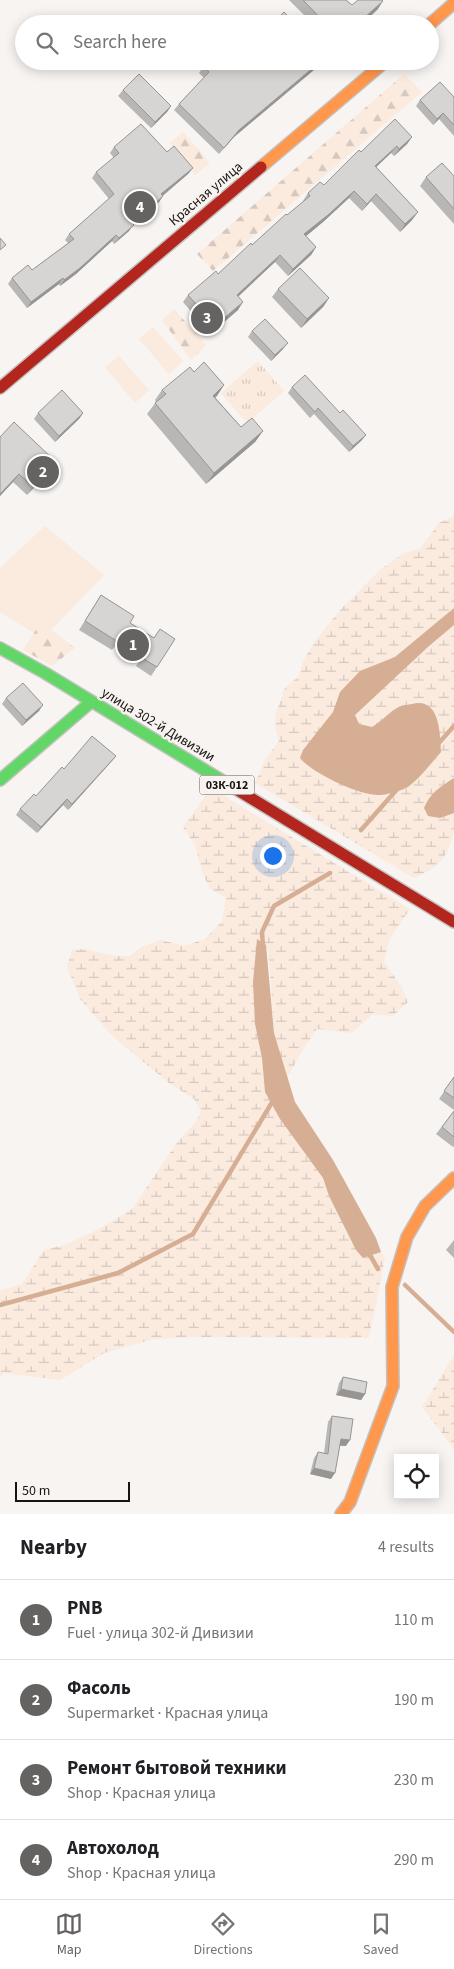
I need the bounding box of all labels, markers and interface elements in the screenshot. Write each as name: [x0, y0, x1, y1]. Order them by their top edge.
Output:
search box: [15, 15, 439, 70]
icon: search: [33, 29, 61, 57]
text: Search here: [73, 29, 167, 56]
street label: Красная улица: [165, 157, 247, 231]
pin: 4: [124, 188, 156, 226]
pin: 3: [191, 299, 223, 337]
pin: 2: [27, 453, 59, 491]
pin: 1: [117, 626, 149, 664]
street label: улица 302-й Дивизии: [97, 683, 219, 767]
road number: 03К-012: [200, 776, 254, 794]
your location: [260, 843, 286, 869]
map controls: [394, 1454, 439, 1499]
button: locate: [394, 1454, 439, 1499]
scale bar: [15, 1479, 130, 1502]
text: 50 m: [22, 1481, 50, 1501]
text: Nearby: [20, 1532, 87, 1562]
text: 4 results: [378, 1536, 434, 1558]
text: PNB: [67, 1595, 102, 1622]
text: 1: [32, 1609, 40, 1631]
text: 110 m: [394, 1609, 434, 1631]
text: Fuel · улица 302-й Дивизии: [67, 1622, 254, 1644]
text: Фасоль: [67, 1675, 131, 1702]
text: 2: [32, 1689, 40, 1711]
text: 190 m: [394, 1689, 434, 1711]
text: Supermarket · Красная улица: [67, 1702, 268, 1724]
text: Ремонт бытовой техники: [67, 1755, 287, 1782]
text: 3: [32, 1769, 40, 1791]
text: 230 m: [394, 1769, 434, 1791]
text: Shop · Красная улица: [67, 1782, 216, 1804]
text: Автохолод: [67, 1835, 159, 1862]
text: 4: [32, 1849, 40, 1871]
text: 290 m: [394, 1849, 434, 1871]
text: Shop · Красная улица: [67, 1862, 216, 1884]
tab: Map: [55, 1910, 83, 1960]
tab: Directions: [193, 1910, 253, 1960]
tab: Saved: [363, 1910, 399, 1960]

